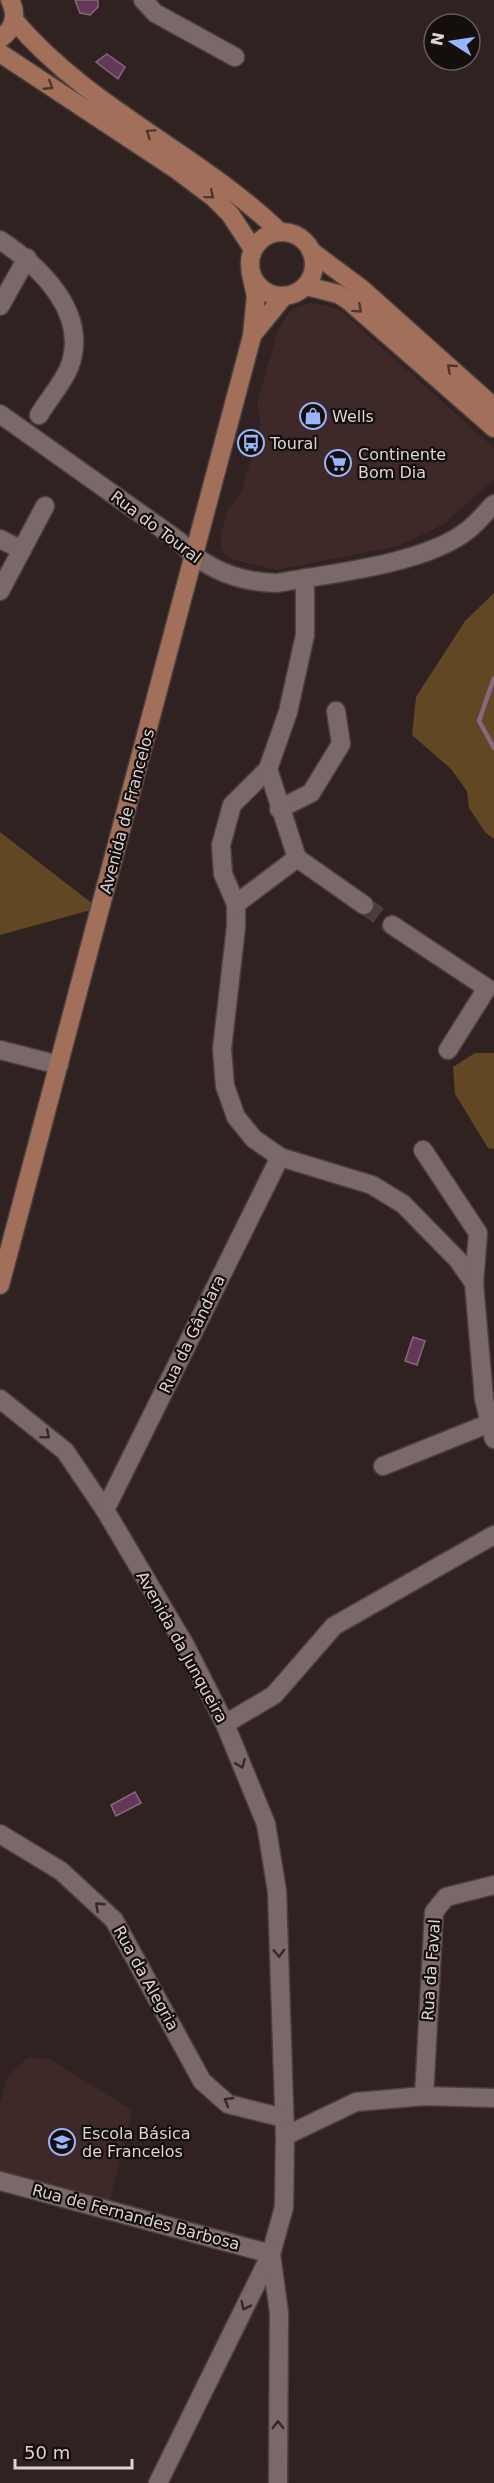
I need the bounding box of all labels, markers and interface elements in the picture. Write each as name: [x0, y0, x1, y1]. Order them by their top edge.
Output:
north arrow: [422, 12, 482, 72]
text: N: [427, 30, 449, 48]
one-way arrow: [42, 79, 53, 90]
one-way arrow: [146, 129, 157, 140]
one-way arrow: [203, 188, 214, 199]
one-way arrow: [351, 302, 362, 313]
one-way arrow: [447, 364, 458, 375]
shop icon: Wells: [298, 401, 328, 431]
place label: Wells: [332, 407, 374, 426]
bus stop icon: Toural: [236, 428, 266, 458]
place label: Toural: [269, 434, 318, 453]
place label: Continente Bom Dia: [358, 445, 446, 482]
supermarket icon: Continente Bom Dia: [323, 448, 353, 478]
street label: Rua do Toural: [107, 487, 205, 567]
street label: Avenida de Francelos: [96, 727, 158, 895]
street label: Rua da Gândara: [155, 1272, 229, 1396]
one-way arrow: [39, 1428, 50, 1439]
street label: Avenida da Junqueira: [132, 1568, 232, 1726]
one-way arrow: [234, 1757, 246, 1768]
one-way arrow: [95, 1902, 106, 1913]
street label: Rua da Faval: [418, 1919, 444, 2021]
street label: Rua da Alegria: [109, 1922, 183, 2034]
one-way arrow: [272, 1948, 285, 1957]
one-way arrow: [224, 2097, 235, 2108]
place label: Escola Básica de Francelos: [82, 2124, 191, 2161]
school or university icon: Escola Básica de Francelos: [47, 2127, 77, 2157]
street label: Rua de Fernandes Barbosa: [30, 2180, 242, 2254]
one-way arrow: [241, 2300, 253, 2311]
one-way arrow: [272, 2420, 284, 2429]
scale bar: [15, 2432, 132, 2470]
text: 50 m: [24, 2442, 70, 2463]

